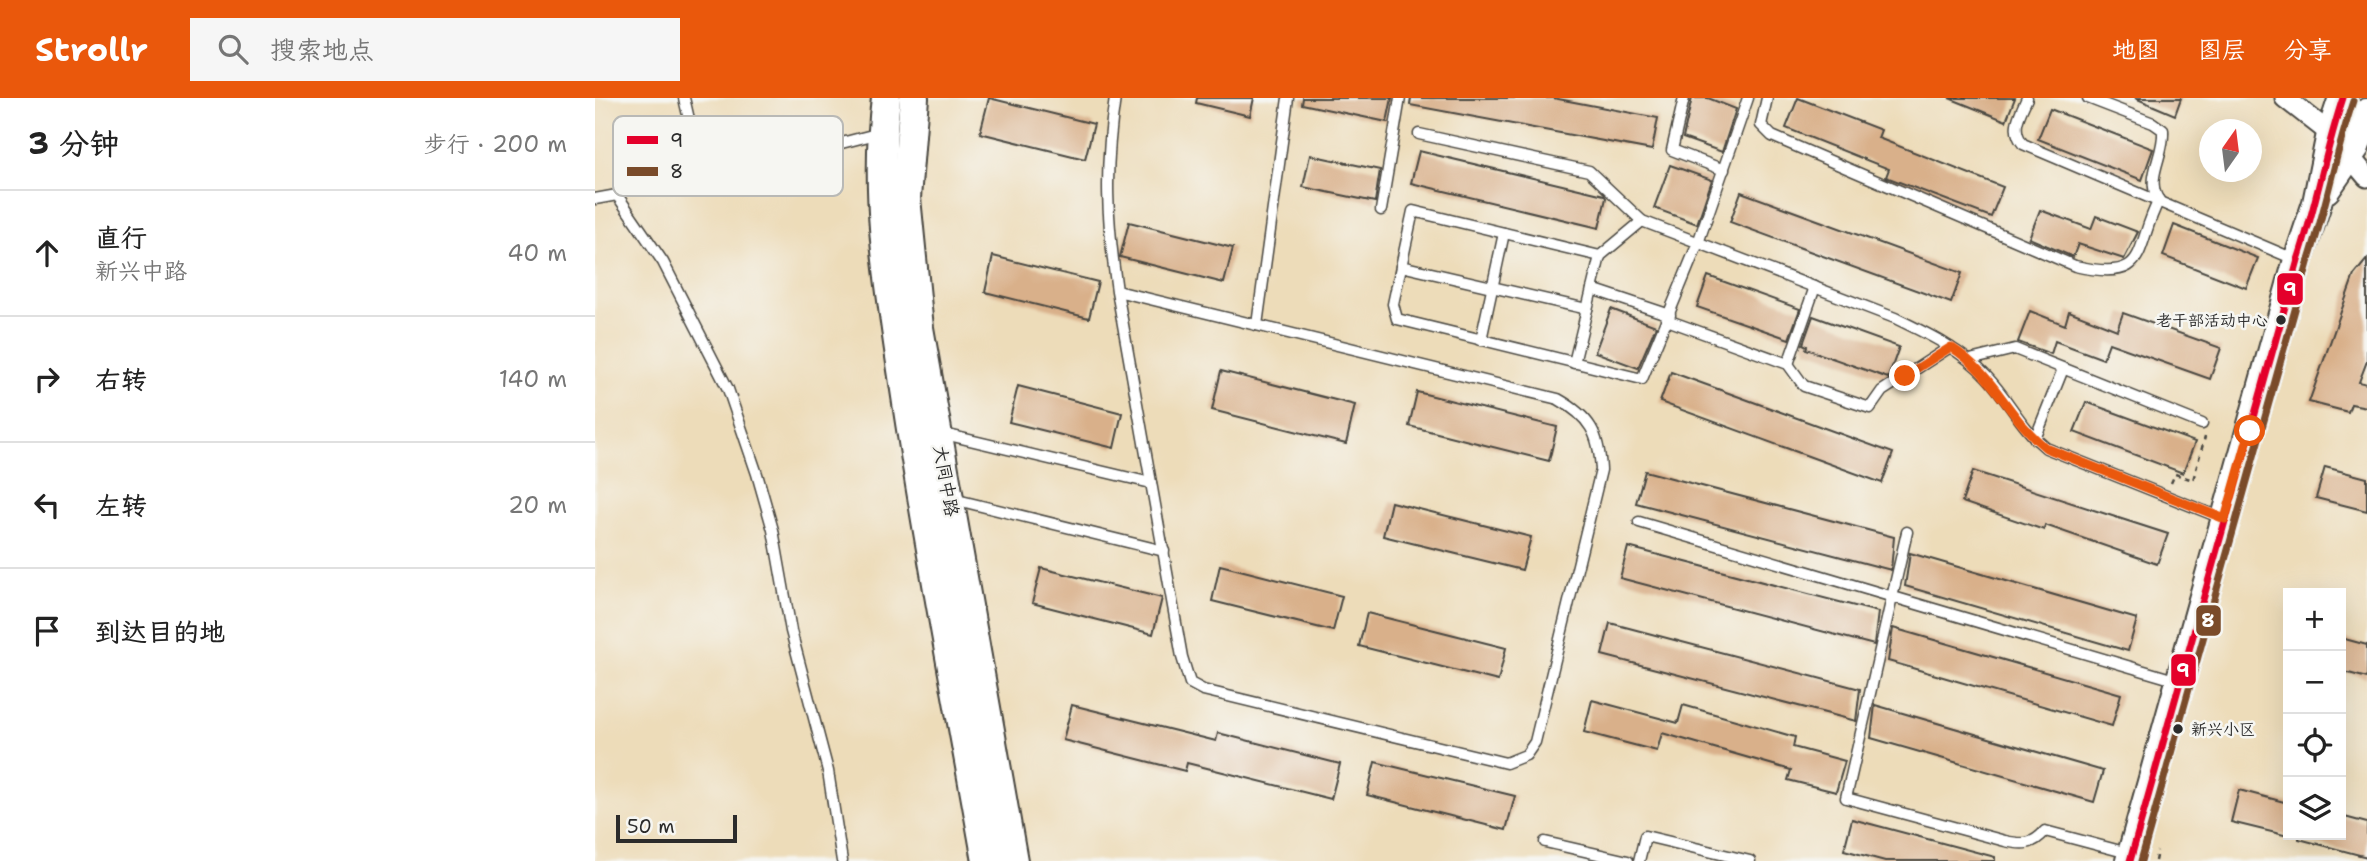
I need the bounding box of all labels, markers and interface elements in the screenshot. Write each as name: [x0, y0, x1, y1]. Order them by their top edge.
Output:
search box: [190, 18, 680, 81]
text: Strollr: [35, 27, 148, 72]
icon: search: [214, 30, 252, 68]
text: 搜索地点: [270, 32, 374, 67]
text: 地图: [2112, 34, 2160, 66]
text: 图层: [2198, 34, 2246, 66]
text: 分享: [2284, 34, 2332, 66]
legend: [613, 116, 843, 196]
north arrow: [2199, 119, 2262, 182]
text: 3 分钟: [28, 123, 119, 164]
text: 9: [670, 128, 683, 153]
text: 步行 · 200 m: [424, 129, 567, 159]
text: 8: [670, 159, 683, 184]
text: 直行: [95, 220, 147, 255]
icon: ahead: [28, 234, 66, 272]
text: 40 m: [507, 238, 567, 268]
text: 新兴中路: [95, 256, 187, 286]
line badge: 9: [2276, 272, 2304, 306]
text: 9: [2283, 277, 2297, 302]
place label: 老干部活动中心: [2156, 310, 2268, 331]
marker: 老干部活动中心: [2274, 313, 2288, 327]
icon: right: [28, 360, 66, 398]
route end: [1889, 360, 1920, 391]
text: 右转: [95, 362, 147, 397]
text: 140 m: [499, 364, 567, 394]
route start: [2234, 415, 2265, 446]
street label: 大同中路: [928, 443, 964, 519]
icon: left: [28, 486, 66, 524]
text: 左转: [95, 488, 147, 523]
text: 20 m: [508, 490, 567, 520]
map controls: [2283, 588, 2346, 840]
button: +: [2283, 588, 2346, 651]
line badge: 8: [2195, 604, 2222, 637]
text: 8: [2201, 608, 2215, 633]
icon: arrive: [28, 612, 66, 650]
text: 到达目的地: [95, 614, 225, 649]
button: −: [2283, 651, 2346, 714]
line badge: 9: [2170, 653, 2197, 687]
text: 9: [2176, 658, 2190, 683]
button: locate: [2283, 714, 2346, 777]
place label: 新兴小区: [2191, 719, 2255, 740]
marker: 新兴小区: [2171, 722, 2185, 736]
button: layers: [2283, 777, 2346, 840]
scale bar: [616, 812, 737, 844]
text: 50 m: [627, 814, 675, 839]

